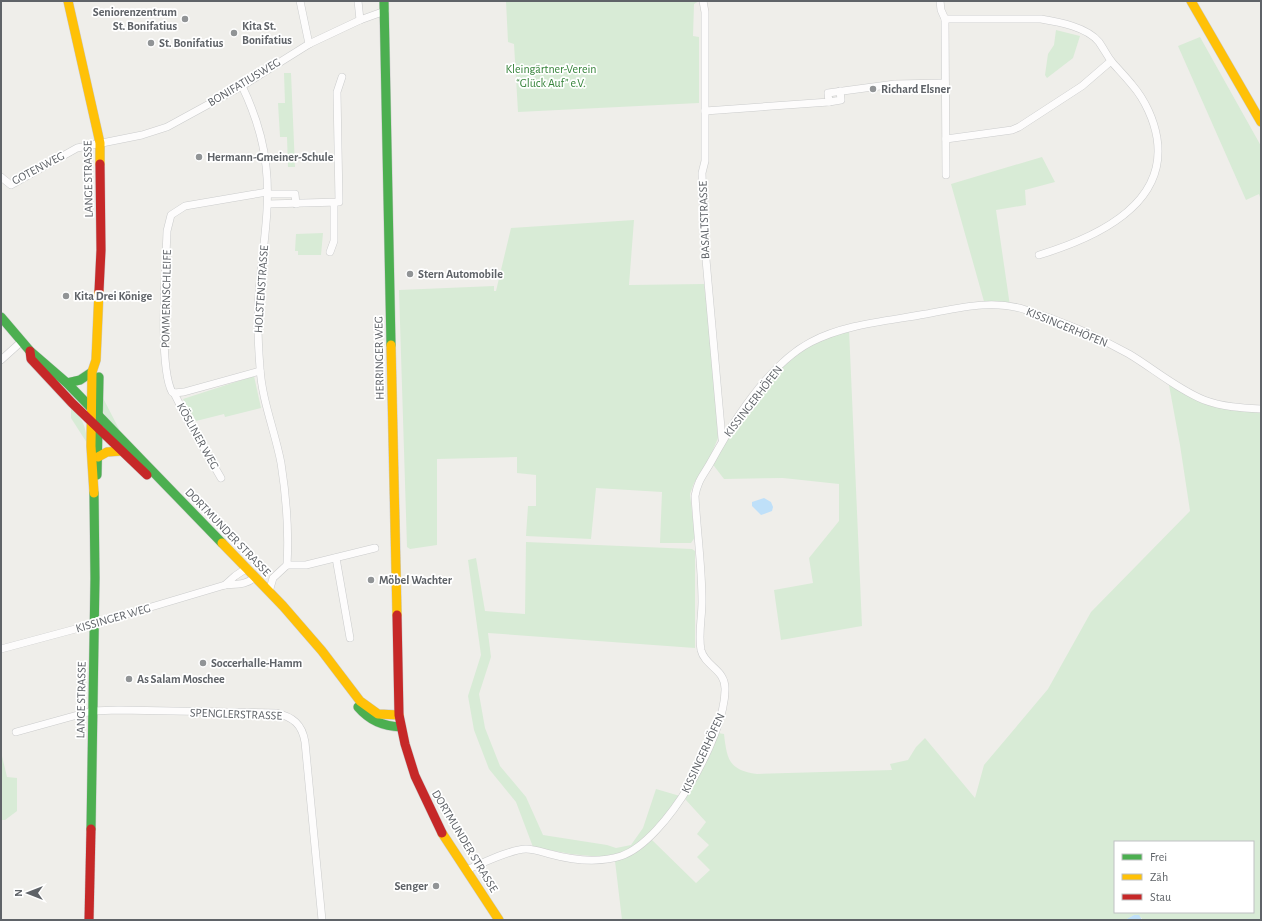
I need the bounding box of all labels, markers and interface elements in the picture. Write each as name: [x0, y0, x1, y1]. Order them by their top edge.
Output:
place label: Seniorenzentrum St. Bonifatius: [93, 6, 177, 32]
marker: Seniorenzentrum St. Bonifatius: [180, 14, 190, 24]
place label: Kita St. Bonifatius: [242, 20, 292, 46]
marker: Kita St. Bonifatius: [229, 28, 239, 38]
place label: St. Bonifatius: [159, 37, 224, 49]
marker: St. Bonifatius: [146, 38, 156, 48]
street label: BONIFATIUSWEG: [206, 56, 282, 108]
park label: Kleingärtner-Verein “Glück Auf” e.V.: [505, 63, 597, 89]
place label: Richard Elsner: [881, 83, 951, 95]
marker: Richard Elsner: [868, 84, 878, 94]
street label: LANGE STRASSE: [81, 140, 95, 218]
street label: GOTENWEG: [10, 149, 66, 187]
place label: Hermann-Gmeiner-Schule: [207, 151, 334, 163]
marker: Hermann-Gmeiner-Schule: [194, 152, 204, 162]
street label: BASALTSTRASSE: [697, 181, 711, 259]
street label: HOLSTENSTRASSE: [252, 244, 270, 333]
street label: POMMERNSCHLEIFE: [159, 249, 173, 348]
place label: Stern Automobile: [418, 268, 503, 280]
marker: Stern Automobile: [405, 269, 415, 279]
place label: Kita Drei Könige: [74, 290, 152, 302]
marker: Kita Drei Könige: [61, 291, 71, 301]
street label: KISSINGERHÖFEN: [1025, 304, 1110, 349]
street label: HERRINGER WEG: [372, 316, 386, 400]
street label: KISSINGERHÖFEN: [721, 362, 784, 439]
street label: KÖSLINER WEG: [175, 400, 222, 471]
street label: DORTMUNDER STRASSE: [183, 486, 273, 578]
place label: Möbel Wachter: [379, 574, 453, 586]
marker: Möbel Wachter: [366, 575, 376, 585]
street label: KISSINGER WEG: [74, 602, 152, 634]
place label: Soccerhalle-Hamm: [211, 657, 303, 669]
marker: Soccerhalle-Hamm: [198, 658, 208, 668]
street label: LANGE STRASSE: [74, 661, 88, 739]
place label: As Salam Moschee: [137, 673, 225, 685]
marker: As Salam Moschee: [124, 674, 134, 684]
street label: SPENGLERSTRASSE: [190, 706, 283, 722]
street label: KISSINGERHÖFEN: [678, 711, 727, 795]
street label: DORTMUNDER STRASSE: [430, 788, 500, 894]
legend: [1114, 841, 1254, 913]
text: Frei: [1150, 851, 1167, 863]
text: Zäh: [1150, 871, 1168, 883]
north arrow: [8, 873, 48, 913]
place label: Senger: [394, 880, 429, 892]
marker: Senger: [431, 881, 441, 891]
text: N: [13, 889, 24, 897]
text: Stau: [1150, 891, 1171, 903]

